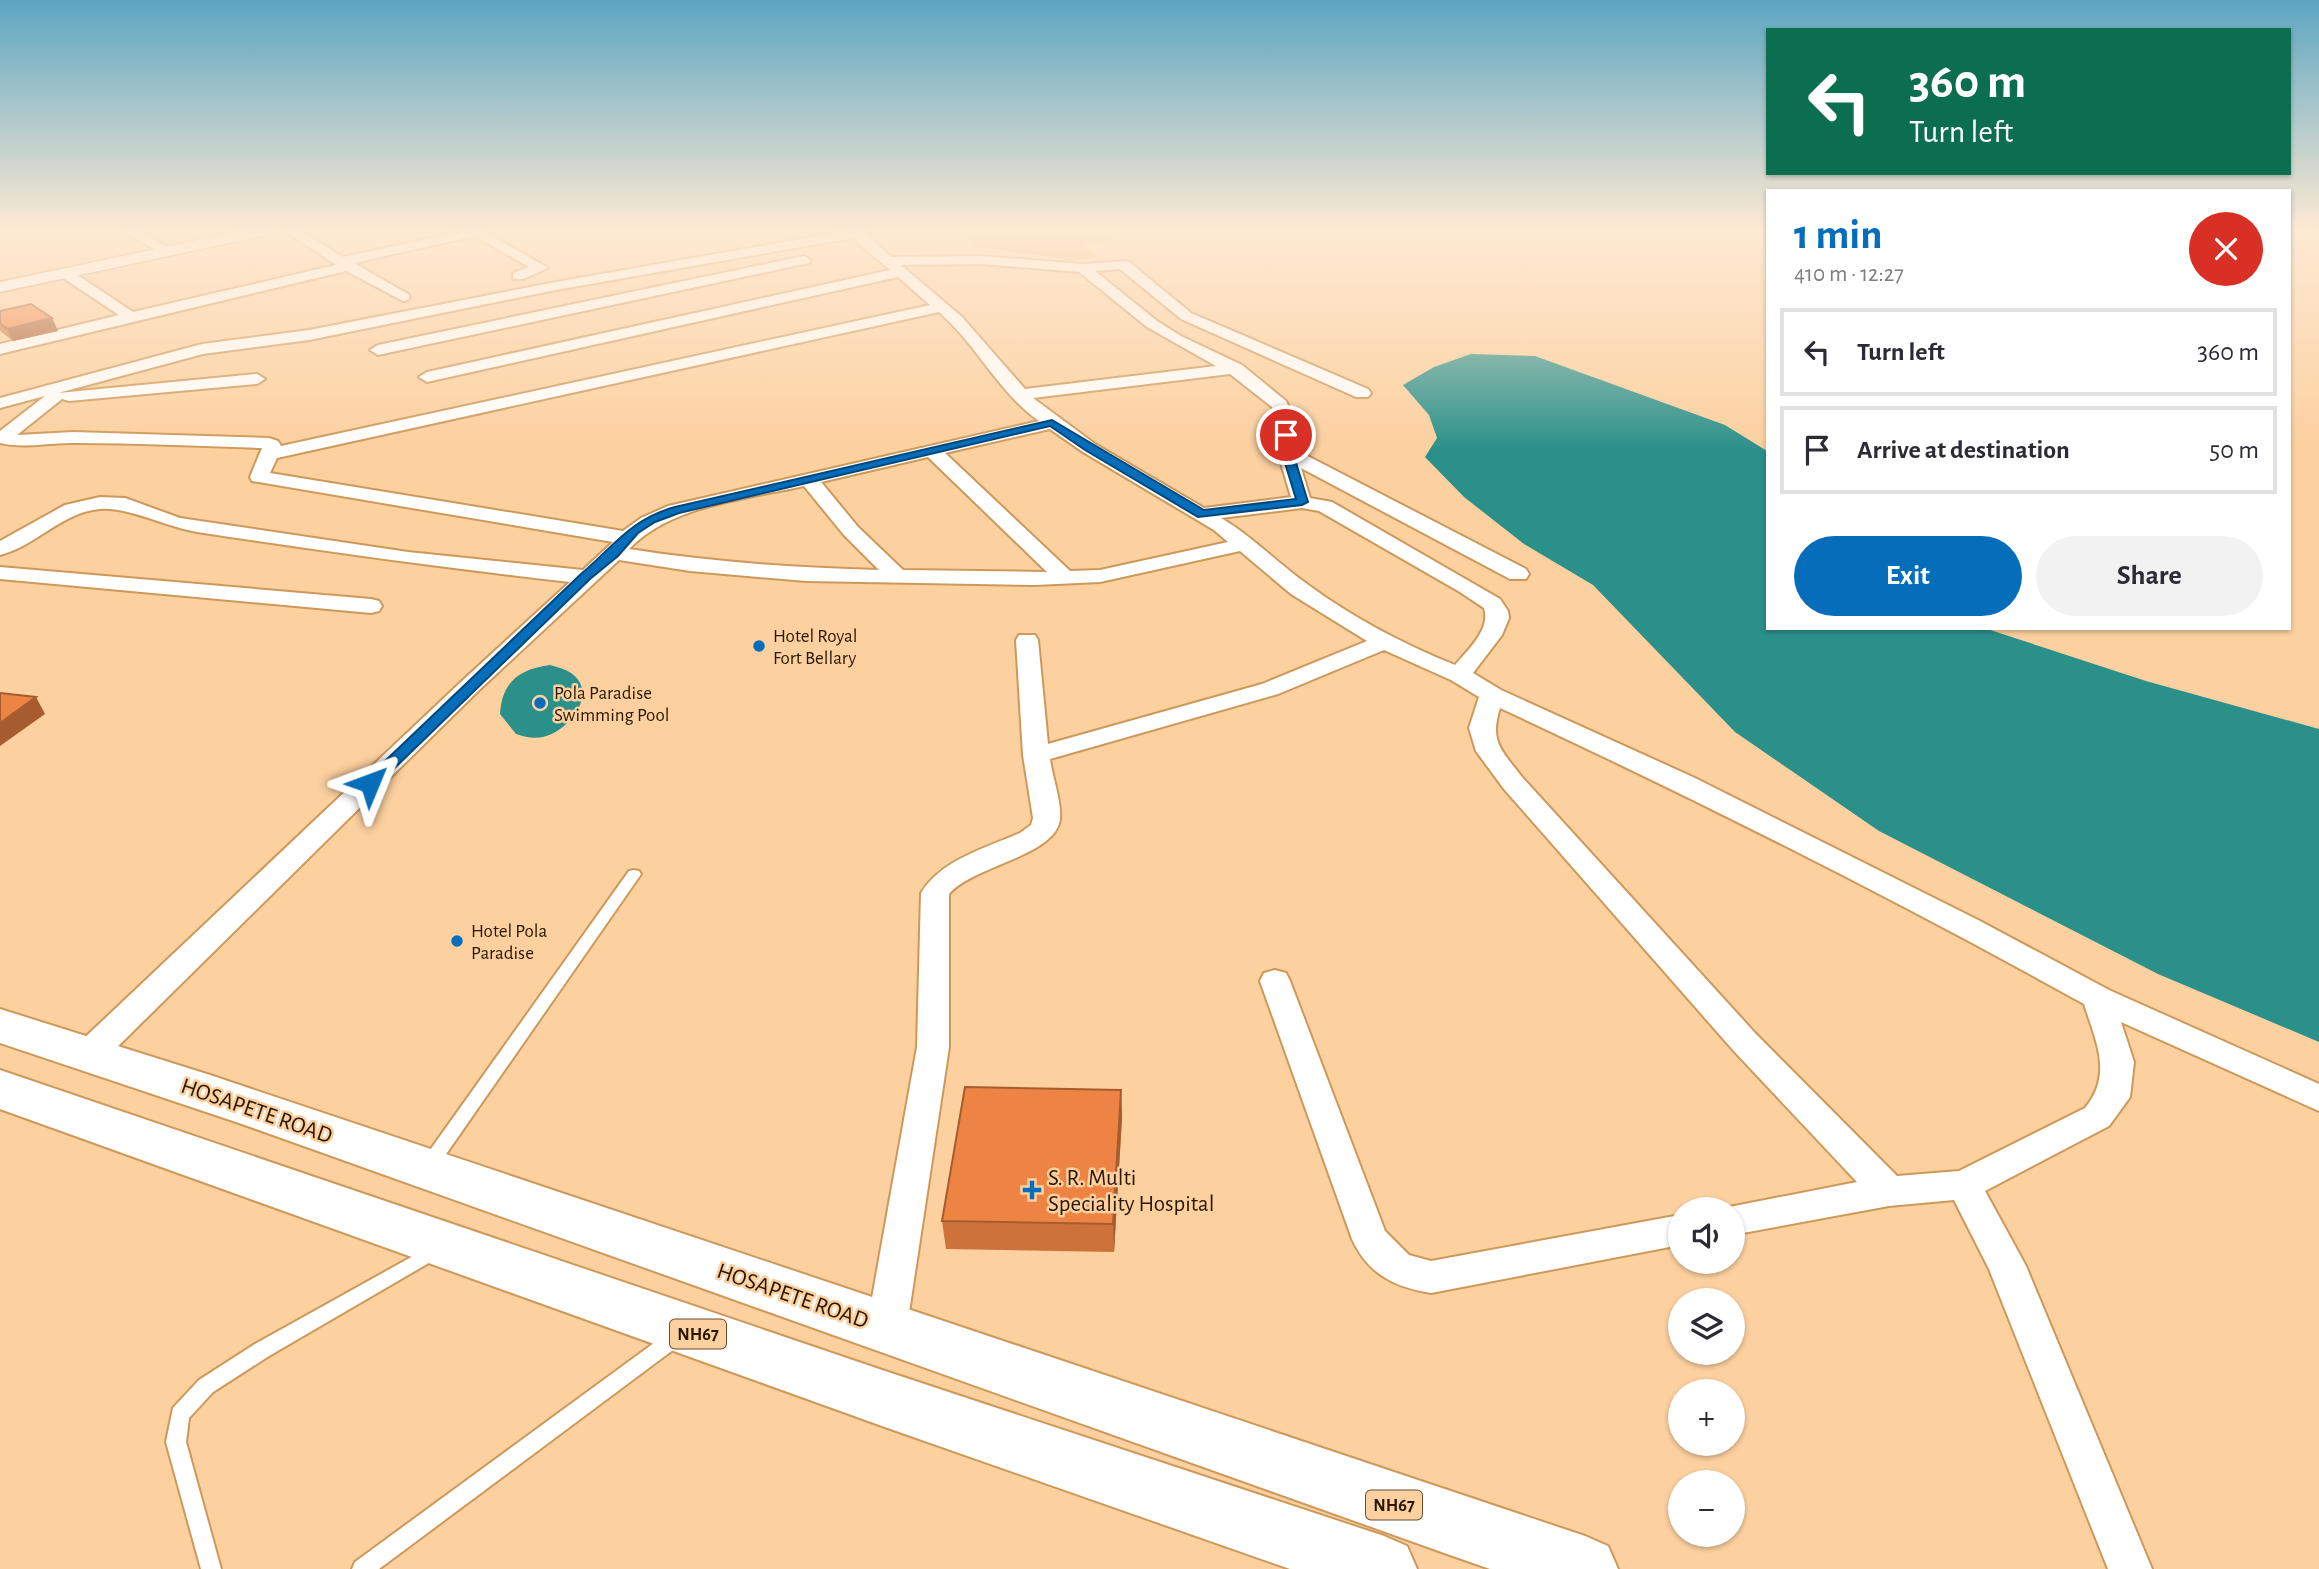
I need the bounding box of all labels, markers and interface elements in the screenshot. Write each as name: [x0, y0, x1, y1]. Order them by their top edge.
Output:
icon: left: [1794, 56, 1885, 147]
text: 360 m: [1909, 58, 2026, 107]
text: Turn left: [1909, 116, 2013, 148]
button: close: [2189, 212, 2263, 286]
text: 1 min: [1794, 214, 1883, 256]
text: 410 m · 12:27: [1794, 263, 1904, 286]
icon: left: [1798, 333, 1836, 371]
text: Turn left: [1857, 339, 1945, 365]
text: 360 m: [2197, 339, 2259, 365]
pin: [1256, 405, 1316, 465]
icon: arrive: [1267, 416, 1305, 454]
icon: arrive: [1798, 431, 1836, 469]
text: Arrive at destination: [1857, 437, 2070, 463]
text: 50 m: [2209, 437, 2259, 463]
button: Exit: [1794, 536, 2022, 616]
button: Share: [2036, 536, 2263, 616]
place label: Hotel Royal Fort Bellary: [773, 627, 858, 668]
marker: Hotel Royal Fort Bellary: [751, 638, 767, 654]
place label: Pola Paradise Swimming Pool: [554, 684, 669, 725]
marker: Pola Paradise Swimming Pool: [532, 695, 548, 711]
position arrow: [333, 746, 407, 820]
place label: Hotel Pola Paradise: [471, 922, 547, 963]
marker: Hotel Pola Paradise: [449, 933, 465, 949]
street label: HOSAPETE ROAD: [178, 1075, 335, 1148]
place label: S. R. Multi Speciality Hospital: [1048, 1167, 1214, 1216]
marker: S. R. Multi Speciality Hospital: [1022, 1180, 1042, 1200]
map controls: [1668, 1197, 1745, 1547]
button: sound: [1668, 1197, 1745, 1274]
street label: HOSAPETE ROAD: [714, 1260, 871, 1333]
button: layers: [1668, 1288, 1745, 1365]
road number: NH67: [670, 1320, 726, 1349]
button: +: [1668, 1379, 1745, 1456]
button: −: [1668, 1470, 1745, 1547]
road number: NH67: [1366, 1490, 1422, 1520]

